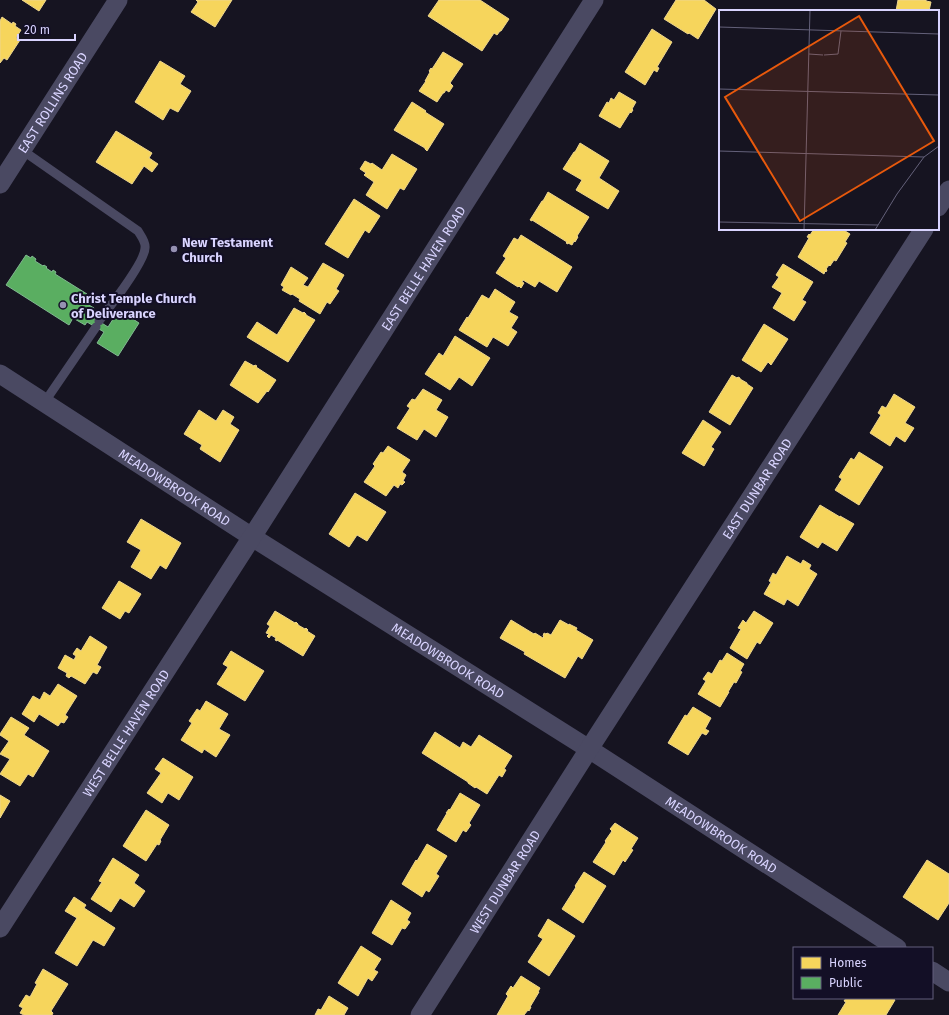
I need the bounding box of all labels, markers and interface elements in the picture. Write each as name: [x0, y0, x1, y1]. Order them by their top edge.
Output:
inset map: [719, 10, 939, 230]
scale bar: [18, 16, 75, 42]
text: 20 m: [24, 23, 50, 37]
street label: EAST ROLLINS ROAD: [15, 49, 90, 156]
street label: EAST BELLE HAVEN ROAD: [378, 203, 468, 333]
place label: New Testament Church: [182, 235, 274, 265]
marker: New Testament Church: [169, 244, 179, 254]
place label: Christ Temple Church of Deliverance: [71, 291, 196, 321]
marker: Christ Temple Church of Deliverance: [58, 300, 68, 310]
street label: EAST DUNBAR ROAD: [719, 436, 795, 541]
street label: MEADOWBROOK ROAD: [116, 445, 233, 529]
street label: MEADOWBROOK ROAD: [389, 620, 507, 701]
street label: WEST BELLE HAVEN ROAD: [79, 667, 172, 799]
street label: MEADOWBROOK ROAD: [663, 793, 780, 876]
street label: WEST DUNBAR ROAD: [466, 827, 543, 936]
legend: [793, 947, 933, 999]
text: Homes: [829, 956, 867, 970]
text: Public: [829, 976, 863, 990]

